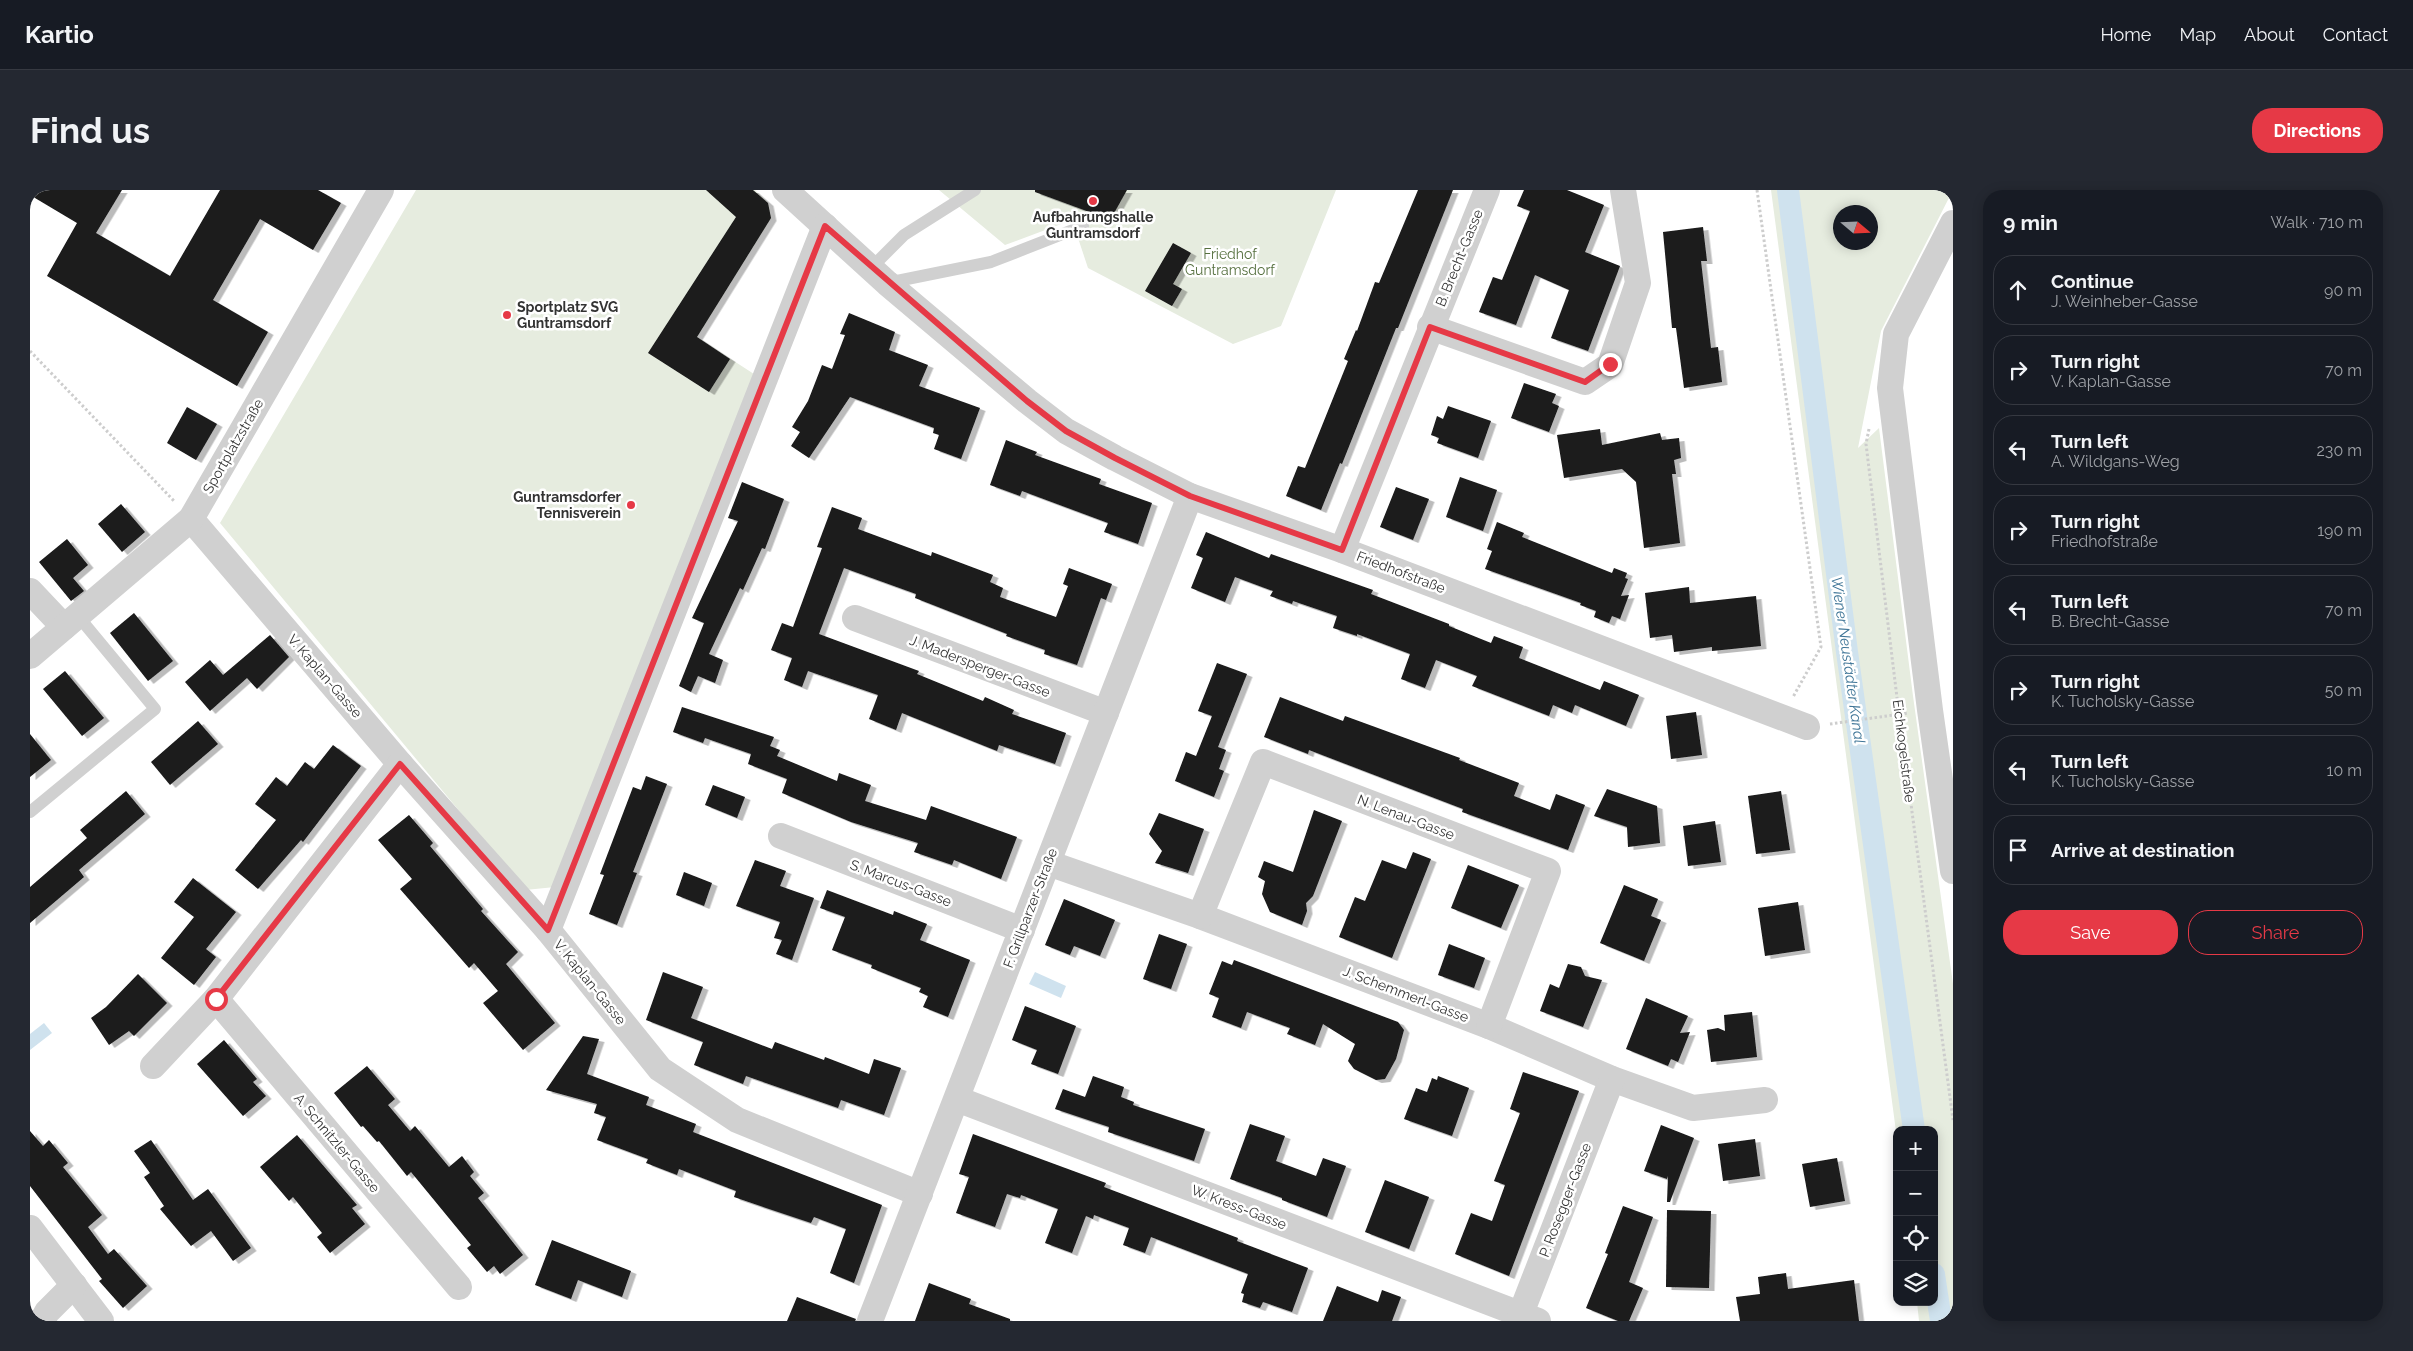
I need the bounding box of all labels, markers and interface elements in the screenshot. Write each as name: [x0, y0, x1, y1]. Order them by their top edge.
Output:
text: Kartio: [25, 20, 94, 49]
text: Home: [2100, 24, 2151, 45]
text: Map: [2179, 24, 2216, 45]
text: About: [2244, 24, 2295, 45]
text: Contact: [2323, 24, 2388, 45]
button: Directions: [2252, 108, 2383, 153]
text: Find us: [30, 110, 150, 151]
marker: Aufbahrungshalle Guntramsdorf: [1087, 195, 1099, 207]
north arrow: [1833, 205, 1878, 250]
street label: B. Brecht-Gasse: [1432, 207, 1486, 309]
place label: Aufbahrungshalle Guntramsdorf: [1033, 209, 1154, 241]
text: 9 min: [2003, 210, 2058, 235]
text: Walk · 710 m: [2270, 213, 2363, 232]
park label: Friedhof Guntramsdorf: [1185, 246, 1276, 278]
text: Continue: [2051, 270, 2134, 292]
icon: ahead: [2004, 276, 2032, 304]
text: 90 m: [2324, 281, 2362, 300]
text: J. Weinheber-Gasse: [2051, 292, 2198, 311]
place label: Sportplatz SVG Guntramsdorf: [517, 299, 618, 331]
marker: Sportplatz SVG Guntramsdorf: [501, 309, 513, 321]
text: Turn right: [2051, 350, 2140, 372]
route end: [1599, 353, 1622, 376]
icon: right: [2004, 356, 2032, 384]
text: 70 m: [2325, 361, 2362, 380]
text: V. Kaplan-Gasse: [2051, 372, 2171, 391]
street label: Sportplatzstraße: [199, 396, 267, 496]
text: Turn left: [2051, 430, 2128, 452]
icon: left: [2004, 436, 2032, 464]
text: 230 m: [2317, 441, 2362, 460]
text: A. Wildgans-Weg: [2051, 452, 2180, 471]
place label: Guntramsdorfer Tennisverein: [513, 489, 622, 521]
marker: Guntramsdorfer Tennisverein: [625, 499, 637, 511]
text: Turn right: [2051, 510, 2140, 532]
icon: right: [2004, 516, 2032, 544]
text: 190 m: [2317, 521, 2362, 540]
text: Friedhofstraße: [2051, 532, 2158, 551]
street label: Friedhofstraße: [1354, 548, 1448, 596]
water label: Wiener Neustädter Kanal: [1827, 575, 1869, 745]
text: Turn left: [2051, 590, 2128, 612]
icon: left: [2004, 596, 2032, 624]
text: 70 m: [2325, 601, 2362, 620]
text: B. Brecht-Gasse: [2051, 612, 2169, 631]
street label: V. Kaplan-Gasse: [285, 631, 365, 721]
street label: J. Madersperger-Gasse: [907, 632, 1053, 700]
text: Turn right: [2051, 670, 2140, 692]
icon: right: [2004, 676, 2032, 704]
text: 50 m: [2325, 681, 2362, 700]
text: K. Tucholsky-Gasse: [2051, 692, 2194, 711]
street label: Eichkogelstraße: [1890, 699, 1918, 803]
text: Turn left: [2051, 750, 2128, 772]
icon: left: [2004, 756, 2032, 784]
text: 10 m: [2327, 761, 2362, 780]
text: K. Tucholsky-Gasse: [2051, 772, 2194, 791]
street label: N. Lenau-Gasse: [1355, 791, 1457, 843]
icon: arrive: [2004, 836, 2032, 864]
text: Arrive at destination: [2051, 839, 2235, 861]
street label: F. Grillparzer-Straße: [1000, 846, 1060, 970]
street label: S. Marcus-Gasse: [848, 856, 954, 910]
button: Save: [2003, 910, 2178, 955]
button: Share: [2188, 910, 2363, 955]
street label: V. Kaplan-Gasse: [551, 936, 629, 1028]
street label: J. Schemmerl-Gasse: [1341, 963, 1471, 1025]
route start: [205, 988, 228, 1011]
street label: A. Schnitzler-Gasse: [291, 1090, 383, 1196]
map controls: [1893, 1126, 1938, 1306]
button: +: [1893, 1126, 1938, 1171]
street label: P. Rosegger-Gasse: [1536, 1141, 1594, 1259]
button: −: [1893, 1171, 1938, 1216]
street label: W. Kress-Gasse: [1189, 1182, 1289, 1232]
button: locate: [1893, 1216, 1938, 1261]
button: layers: [1893, 1261, 1938, 1306]

